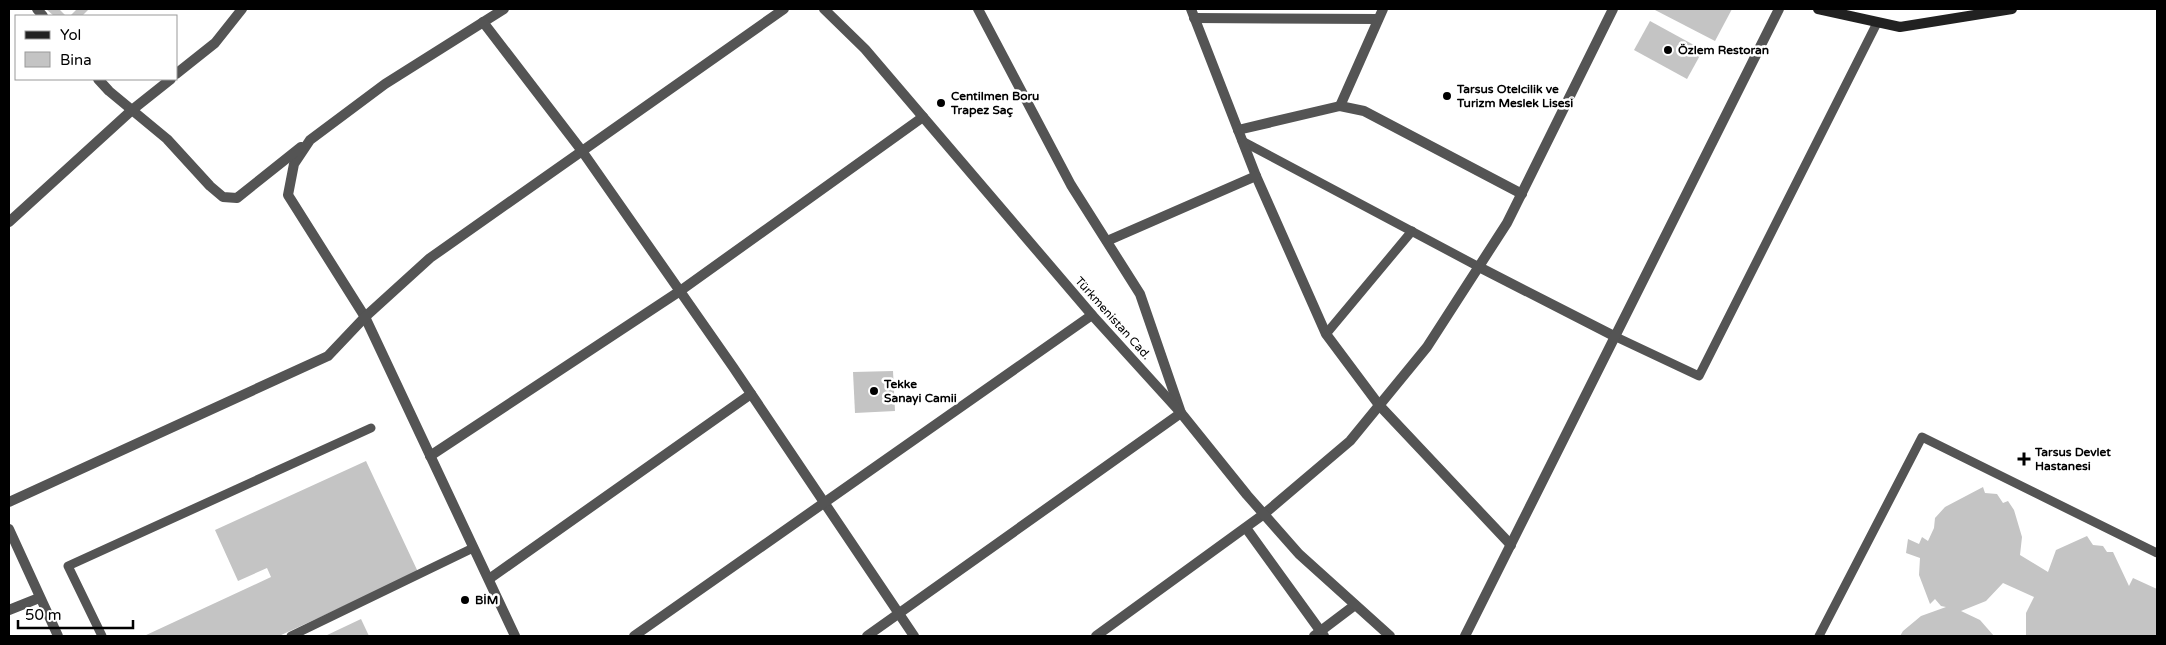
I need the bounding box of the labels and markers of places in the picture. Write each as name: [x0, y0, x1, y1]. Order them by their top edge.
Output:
place label: Özlem Restoran: [1678, 43, 1769, 57]
marker: Özlem Restoran: [1662, 44, 1674, 56]
place label: Tarsus Otelcilik ve Turizm Meslek Lisesi: [1456, 82, 1573, 110]
place label: Centilmen Boru Trapez Saç: [950, 89, 1039, 118]
marker: Tarsus Otelcilik ve Turizm Meslek Lisesi: [1441, 90, 1453, 102]
marker: Centilmen Boru Trapez Saç: [935, 97, 947, 109]
place label: Tekke Sanayi Camii: [883, 377, 957, 406]
marker: Tekke Sanayi Camii: [868, 385, 880, 397]
place label: Tarsus Devlet Hastanesi: [2034, 445, 2111, 473]
marker: Tarsus Devlet Hastanesi: [2017, 452, 2031, 466]
place label: BİM: [475, 593, 498, 607]
marker: BİM: [459, 594, 471, 606]

